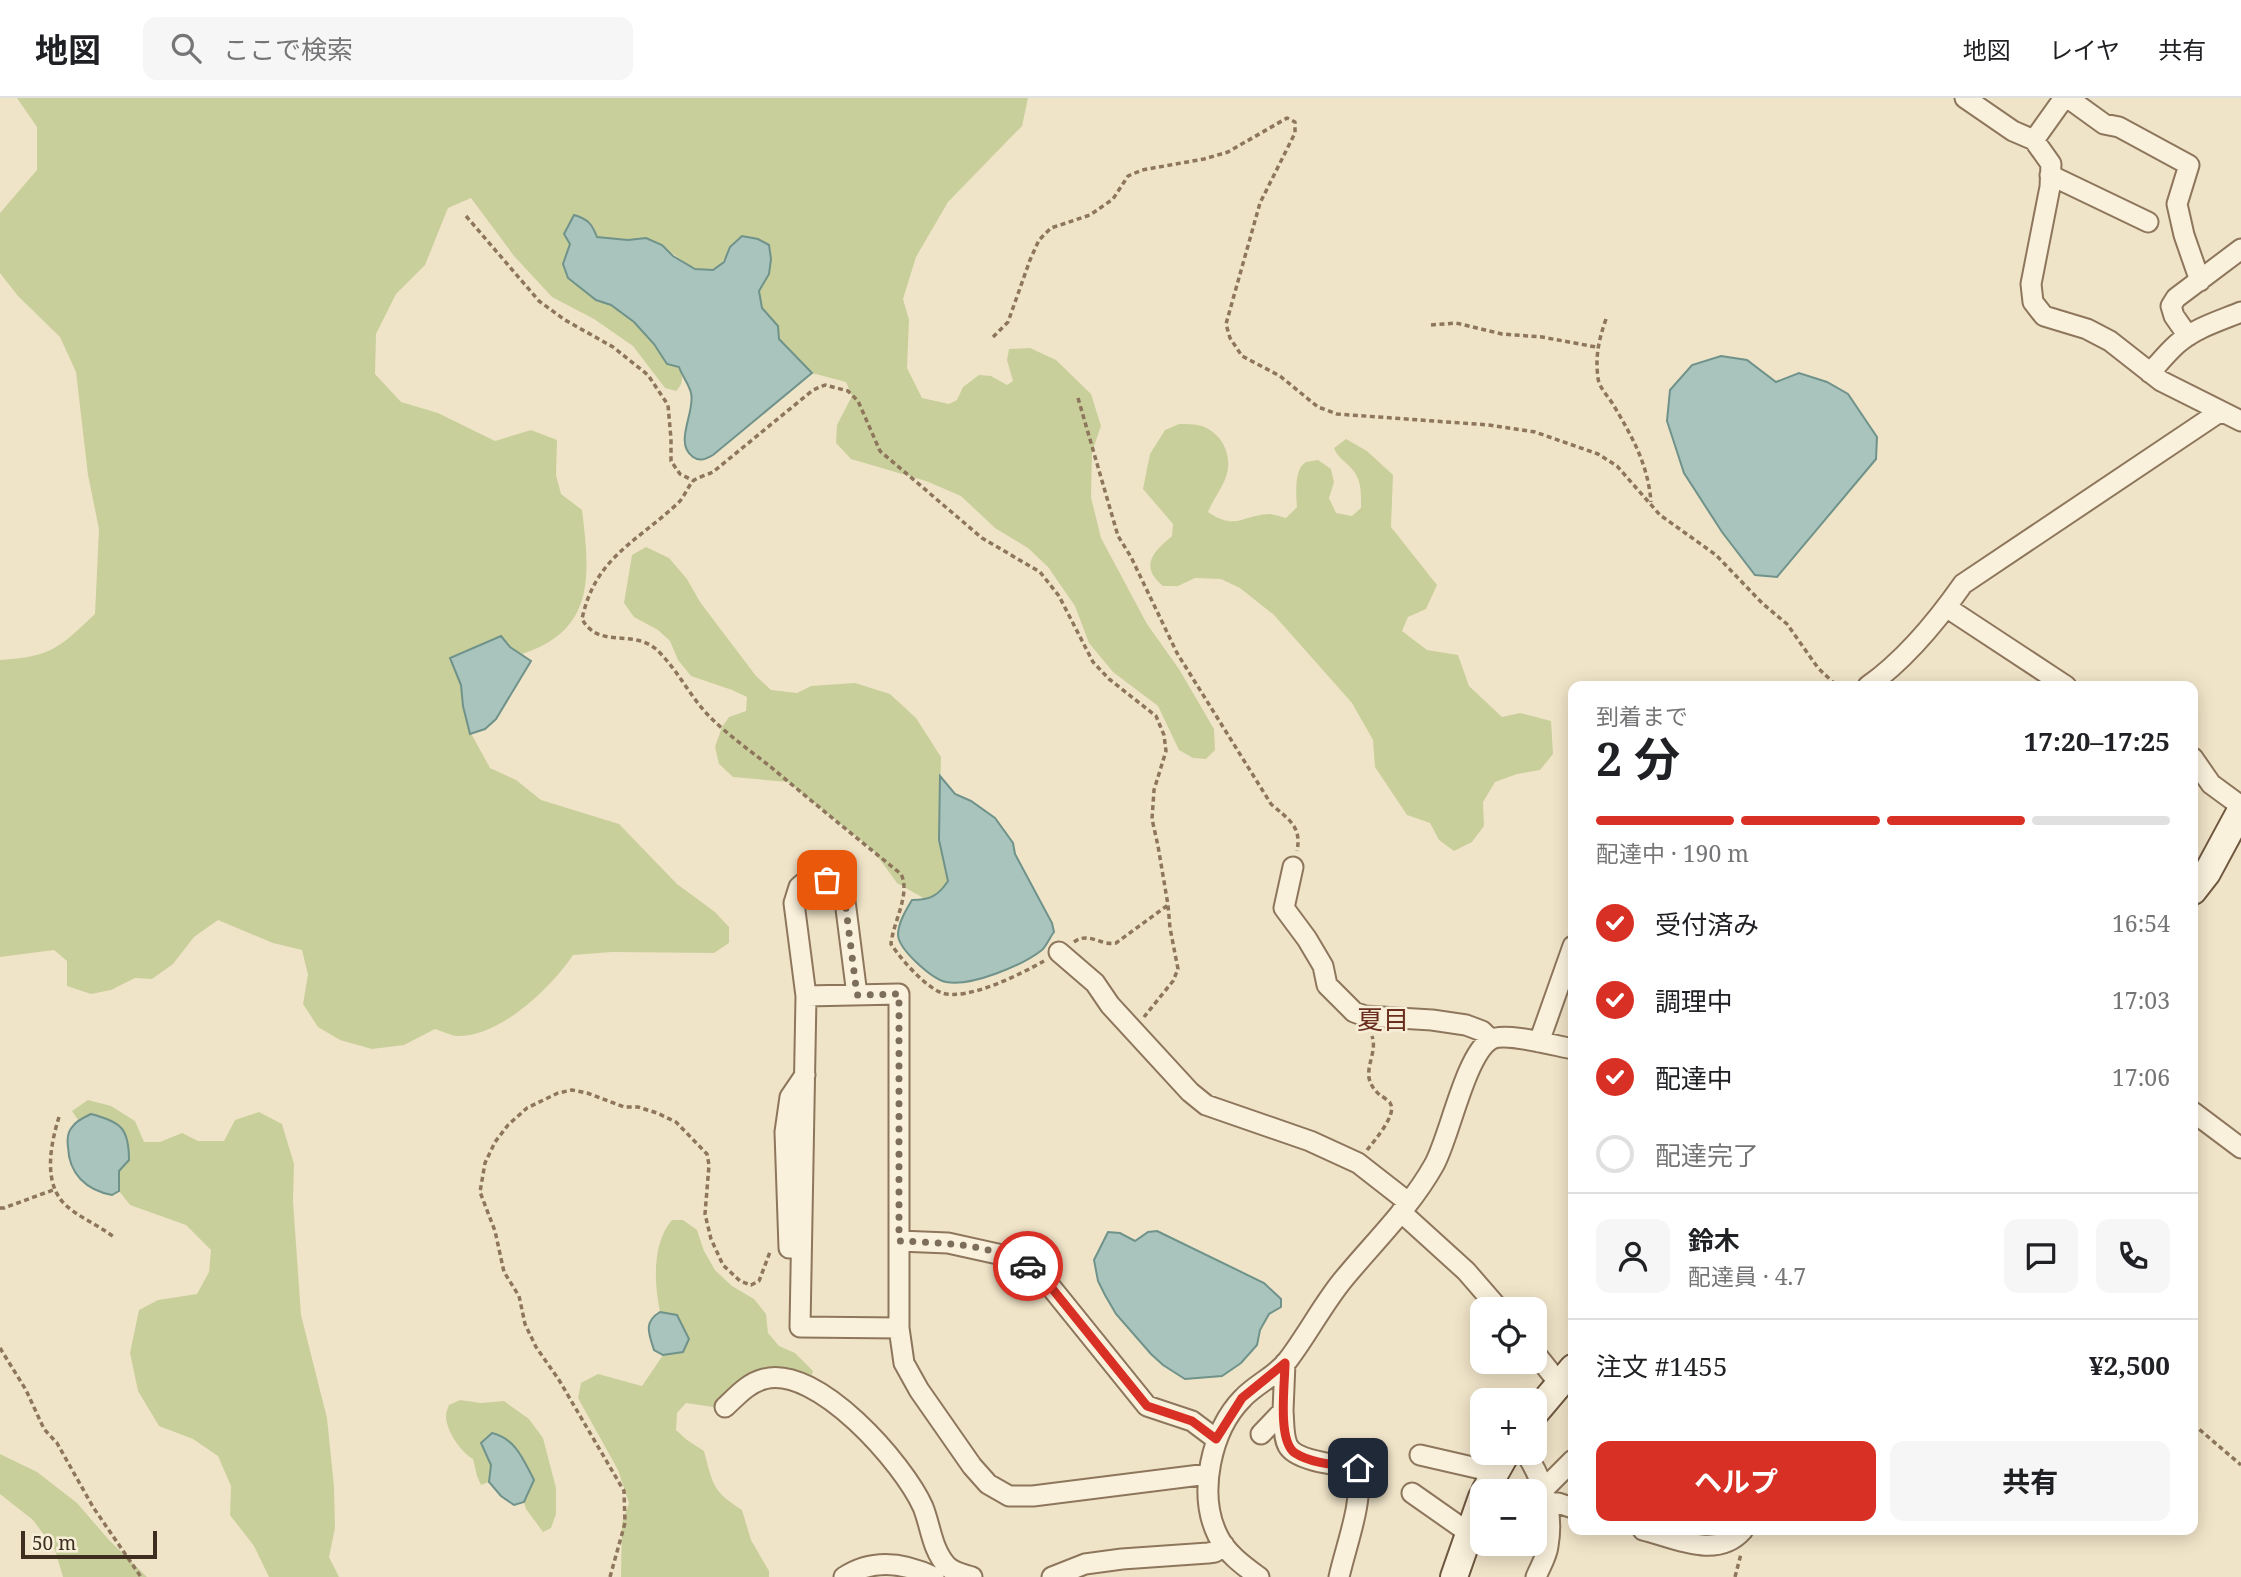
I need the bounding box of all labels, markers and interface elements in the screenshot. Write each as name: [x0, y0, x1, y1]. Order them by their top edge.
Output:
search box: [143, 17, 633, 80]
text: 地図: [35, 27, 101, 72]
icon: search: [167, 29, 205, 67]
text: ここで検索: [223, 31, 353, 67]
text: 地図: [1963, 33, 2011, 66]
text: レイヤ: [2049, 33, 2120, 66]
text: 共有: [2158, 33, 2206, 66]
text: 到着まで: [1596, 700, 1688, 732]
text: 17:20–17:25: [2024, 723, 2170, 759]
text: 2 分: [1596, 727, 1680, 789]
text: 配達中 · 190 m: [1596, 837, 1749, 869]
pin: [797, 850, 857, 910]
icon: bag: [808, 861, 846, 899]
icon: check: [1596, 904, 1634, 942]
text: 受付済み: [1655, 906, 1759, 942]
text: 16:54: [2112, 907, 2170, 939]
icon: check: [1596, 981, 1634, 1019]
text: 調理中: [1655, 983, 1733, 1019]
text: 17:03: [2112, 984, 2170, 1016]
district label: 夏目: [1357, 1001, 1409, 1037]
icon: check: [1596, 1058, 1634, 1096]
text: 配達中: [1655, 1060, 1733, 1096]
text: 17:06: [2112, 1061, 2170, 1093]
text: 配達完了: [1655, 1137, 1759, 1173]
button: person: [1596, 1219, 1670, 1293]
button: chat: [2004, 1219, 2078, 1293]
button: phone: [2096, 1219, 2170, 1293]
text: 鈴木: [1688, 1222, 1740, 1258]
courier: [993, 1231, 1063, 1301]
icon: car: [1009, 1247, 1047, 1285]
text: 配達員 · 4.7: [1688, 1260, 1806, 1292]
map controls: [1470, 1297, 1547, 1556]
button: locate: [1470, 1297, 1547, 1374]
text: ¥2,500: [2089, 1347, 2170, 1383]
text: 注文 #1455: [1596, 1348, 1727, 1384]
button: +: [1470, 1388, 1547, 1465]
pin: [1328, 1438, 1388, 1498]
button: ヘルプ: [1596, 1441, 1876, 1521]
button: 共有: [1890, 1441, 2170, 1521]
icon: home: [1339, 1449, 1377, 1487]
button: −: [1470, 1479, 1547, 1556]
scale bar: [21, 1528, 158, 1560]
text: 50 m: [32, 1530, 76, 1556]

